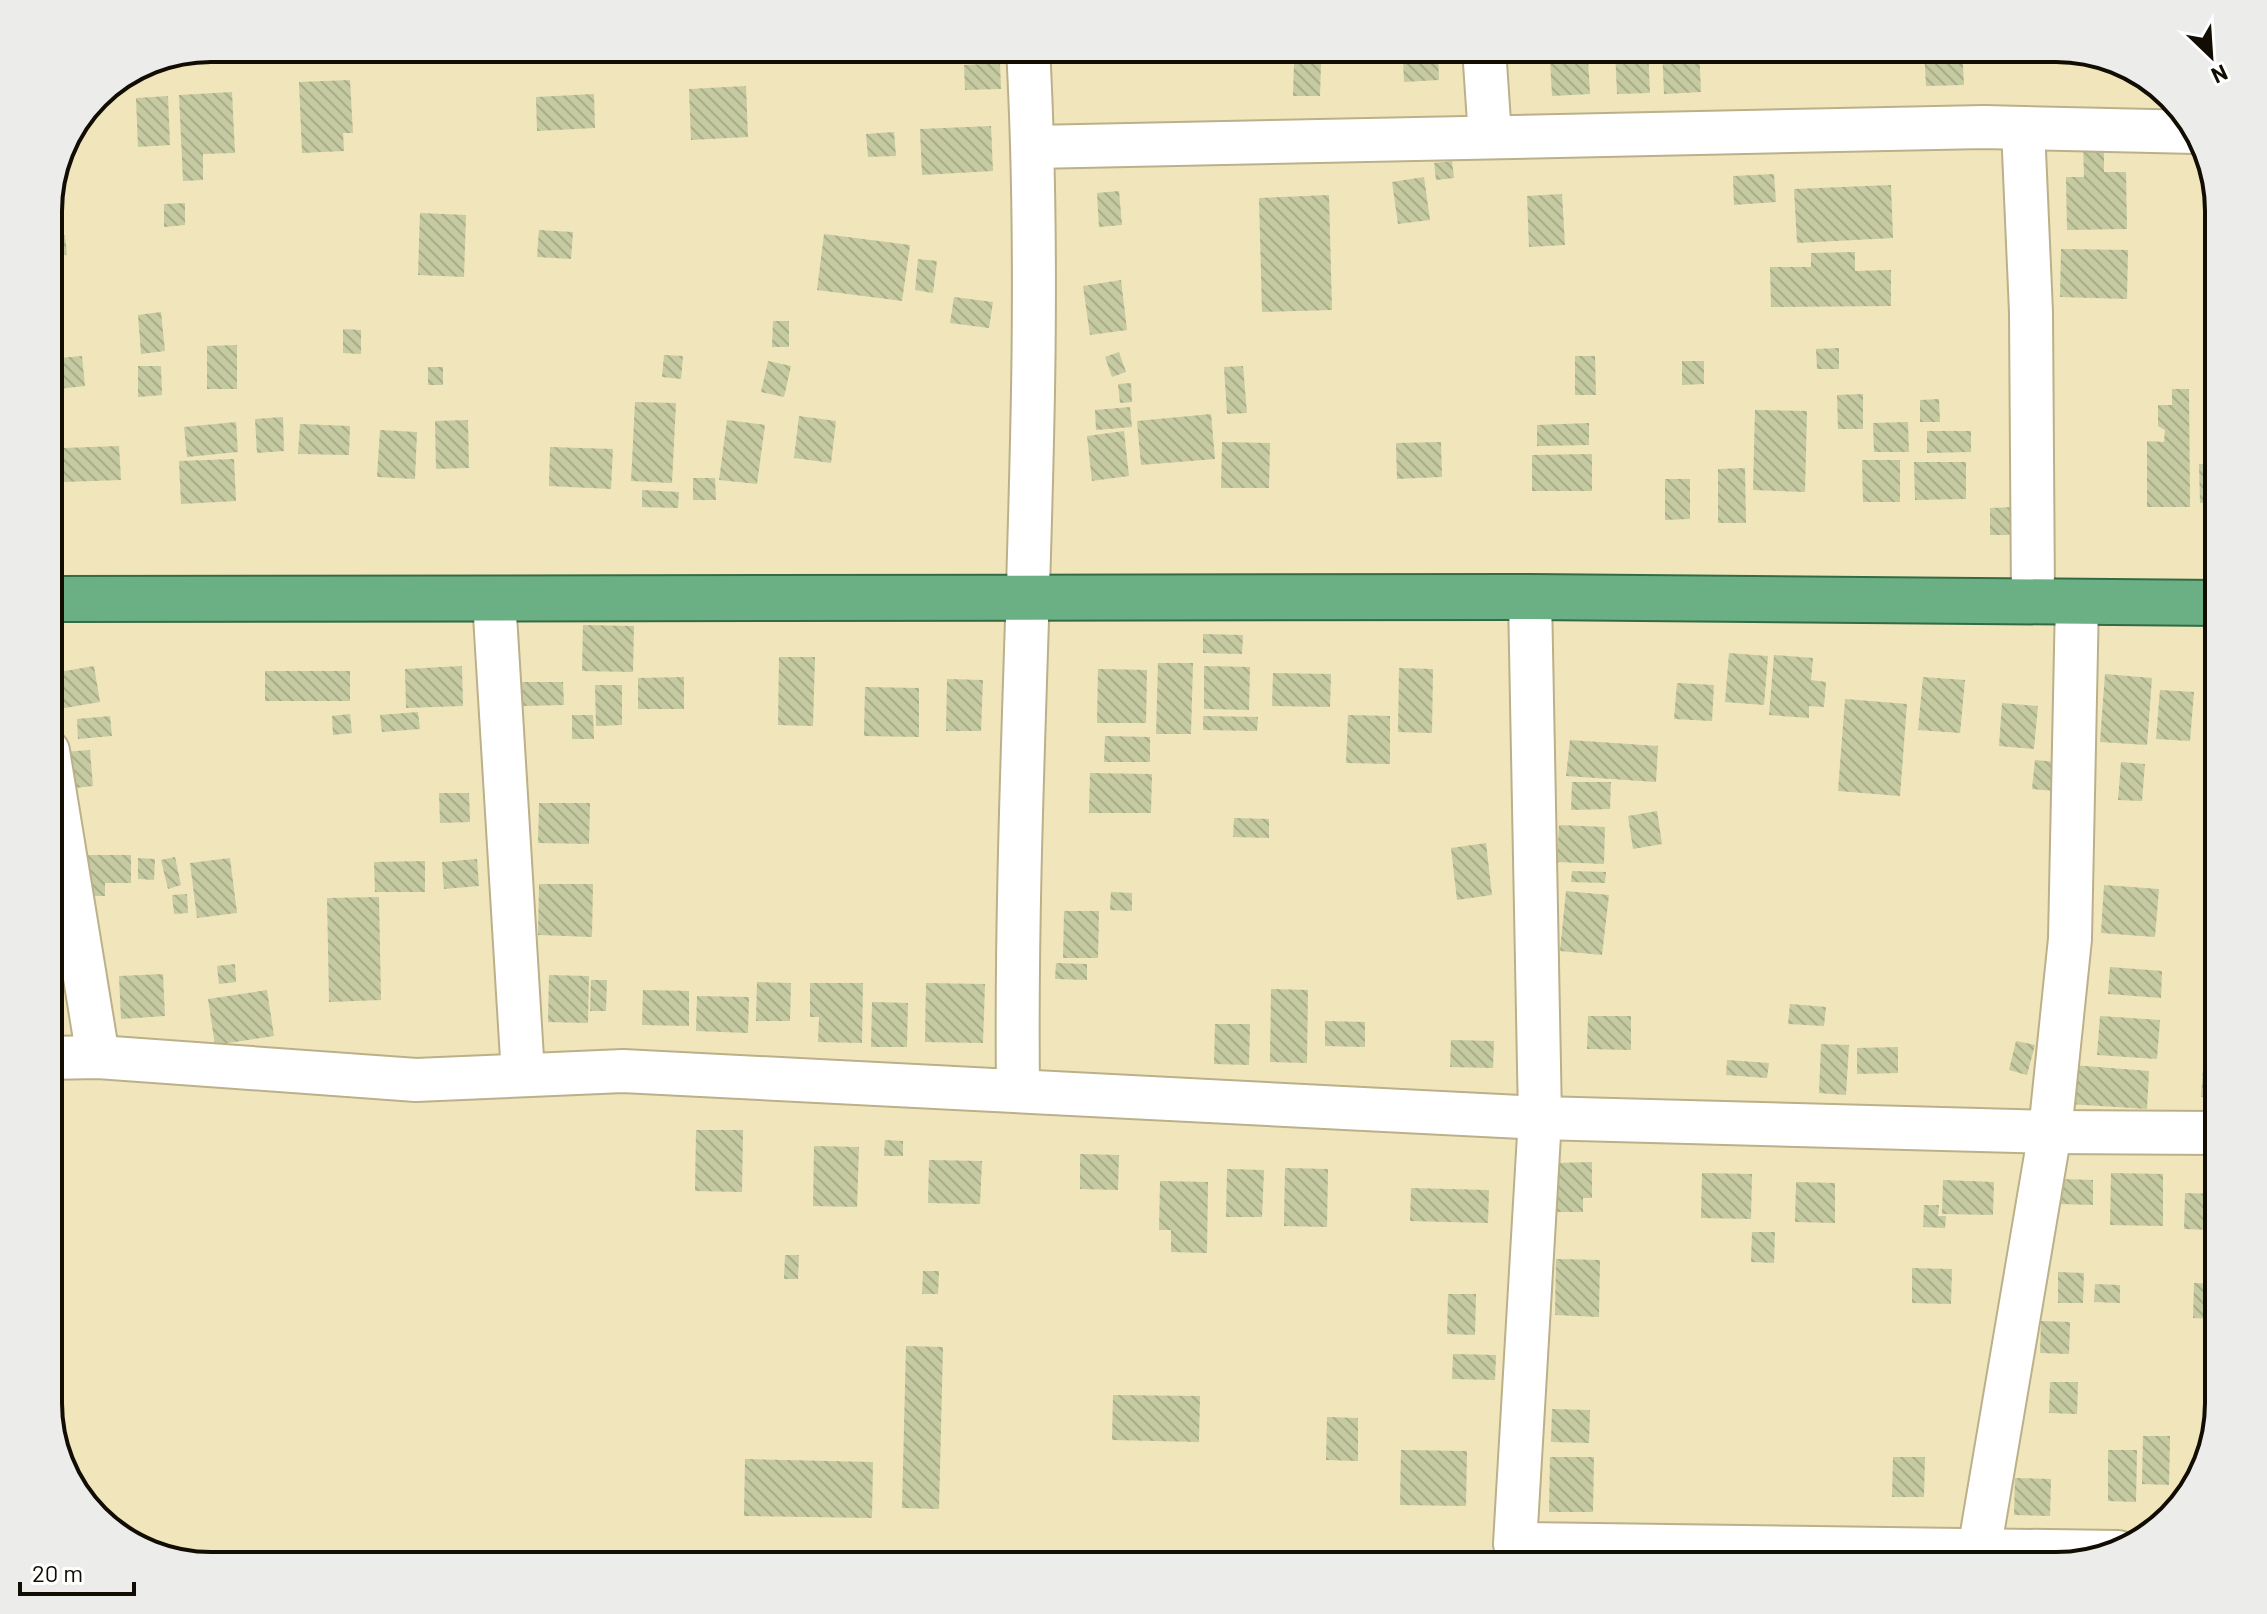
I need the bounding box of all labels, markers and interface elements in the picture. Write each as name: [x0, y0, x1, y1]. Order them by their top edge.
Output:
north arrow: [2171, 16, 2251, 96]
text: N: [2208, 60, 2232, 90]
scale bar: [20, 1546, 134, 1596]
text: 20 m: [32, 1558, 83, 1587]

